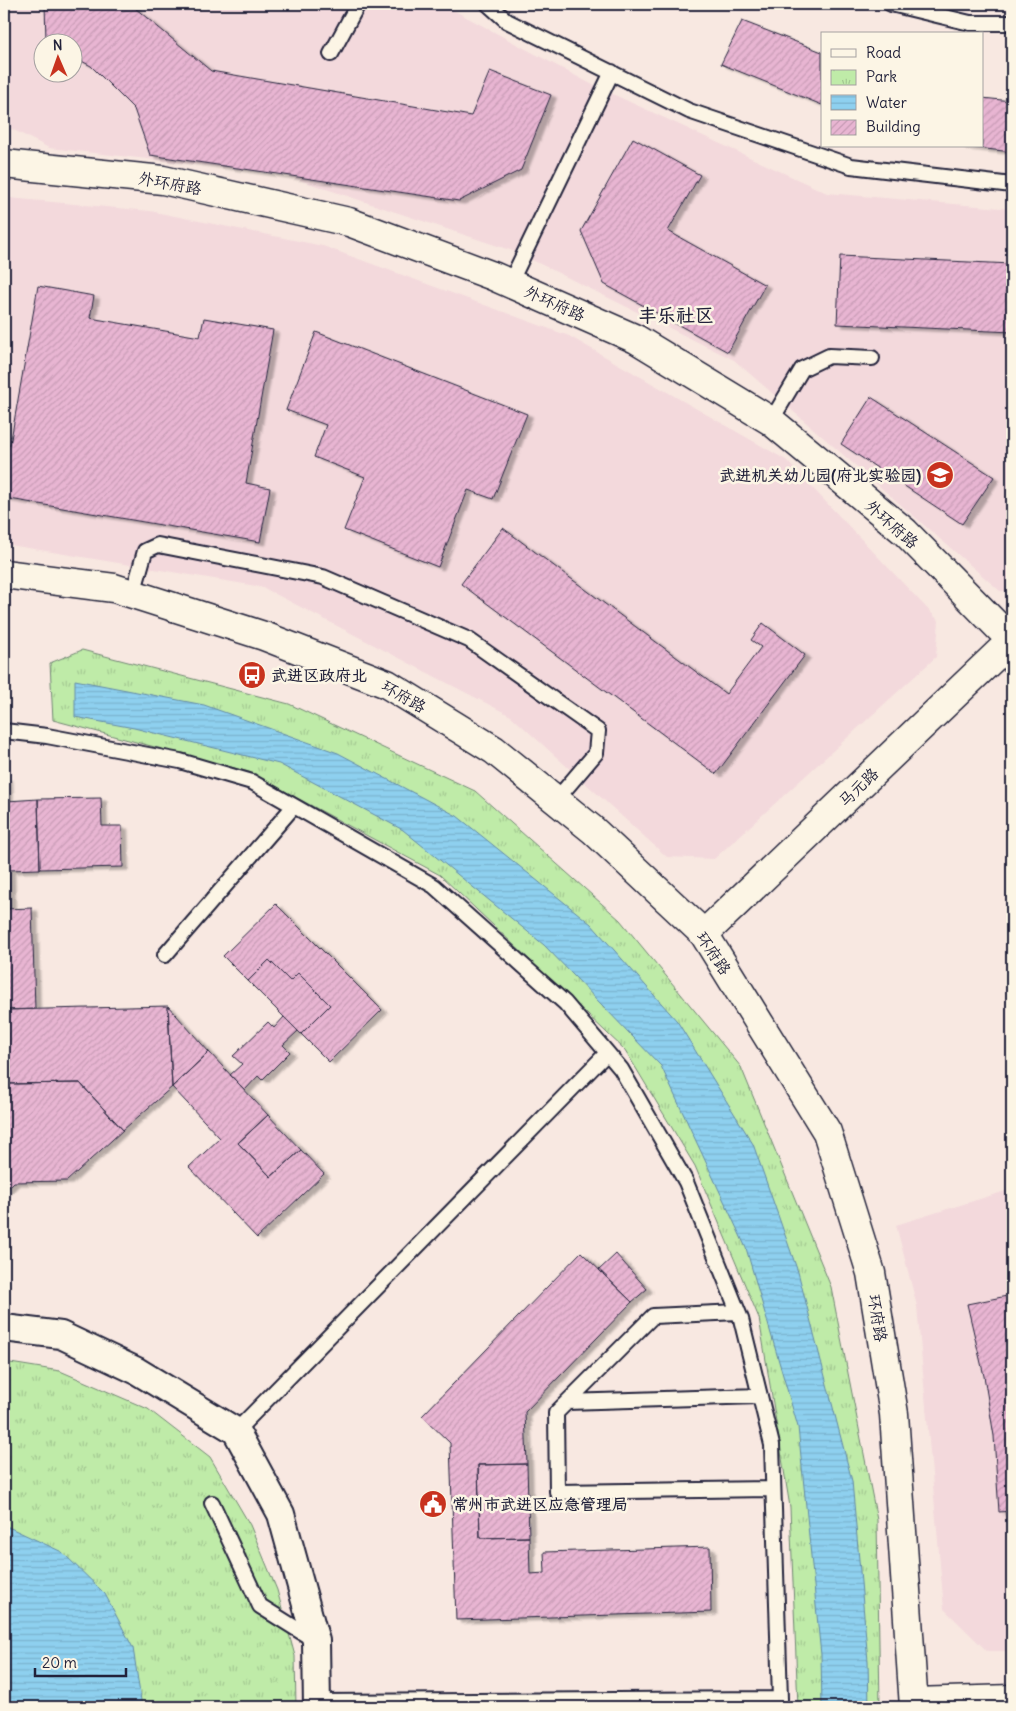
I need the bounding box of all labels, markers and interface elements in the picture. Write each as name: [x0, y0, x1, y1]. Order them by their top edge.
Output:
north arrow: [32, 32, 82, 82]
legend: [821, 32, 984, 148]
text: N: [52, 36, 63, 54]
text: Road: [866, 43, 901, 62]
text: Park: [866, 67, 897, 86]
text: Water: [866, 93, 907, 112]
text: Building: [866, 117, 921, 136]
street label: 外环府路: [137, 168, 203, 198]
street label: 外环府路: [522, 281, 588, 325]
district label: 丰乐社区: [638, 303, 714, 327]
school or university icon: 武进机关幼儿园(府北实验园): [925, 460, 955, 490]
place label: 武进机关幼儿园(府北实验园): [719, 465, 921, 486]
street label: 外环府路: [861, 495, 923, 553]
bus stop icon: 武进区政府北: [237, 660, 267, 690]
place label: 武进区政府北: [271, 665, 367, 685]
street label: 环府路: [378, 675, 430, 717]
street label: 马元路: [834, 763, 882, 811]
street label: 环府路: [692, 928, 736, 978]
street label: 环府路: [864, 1293, 892, 1343]
public building icon: 常州市武进区应急管理局: [418, 1489, 448, 1519]
place label: 常州市武进区应急管理局: [452, 1494, 628, 1514]
scale bar: [35, 1646, 126, 1678]
text: 20 m: [42, 1653, 77, 1672]

